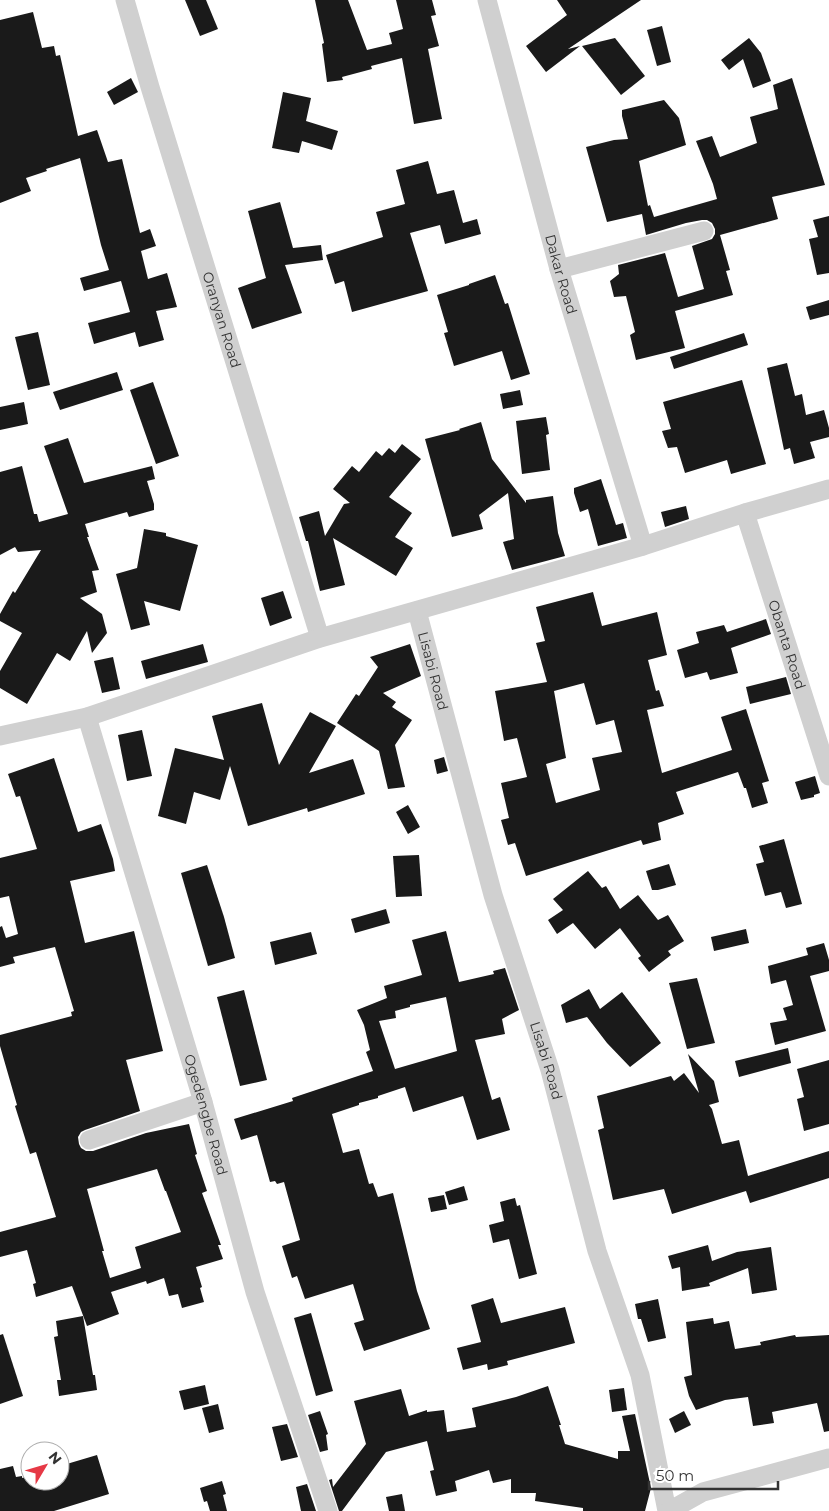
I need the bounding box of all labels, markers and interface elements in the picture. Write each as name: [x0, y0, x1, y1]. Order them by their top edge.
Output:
street label: Dakar Road: [541, 232, 581, 316]
street label: Oranyan Road: [198, 269, 245, 370]
street label: Obanta Road: [764, 597, 810, 691]
street label: Lisabi Road: [414, 630, 452, 712]
street label: Lisabi Road: [526, 1019, 566, 1102]
street label: Ogedengbe Road: [180, 1052, 232, 1177]
north arrow: [20, 1441, 70, 1491]
text: N: [45, 1448, 66, 1468]
scale bar: [649, 1458, 778, 1490]
text: 50 m: [656, 1466, 694, 1485]

